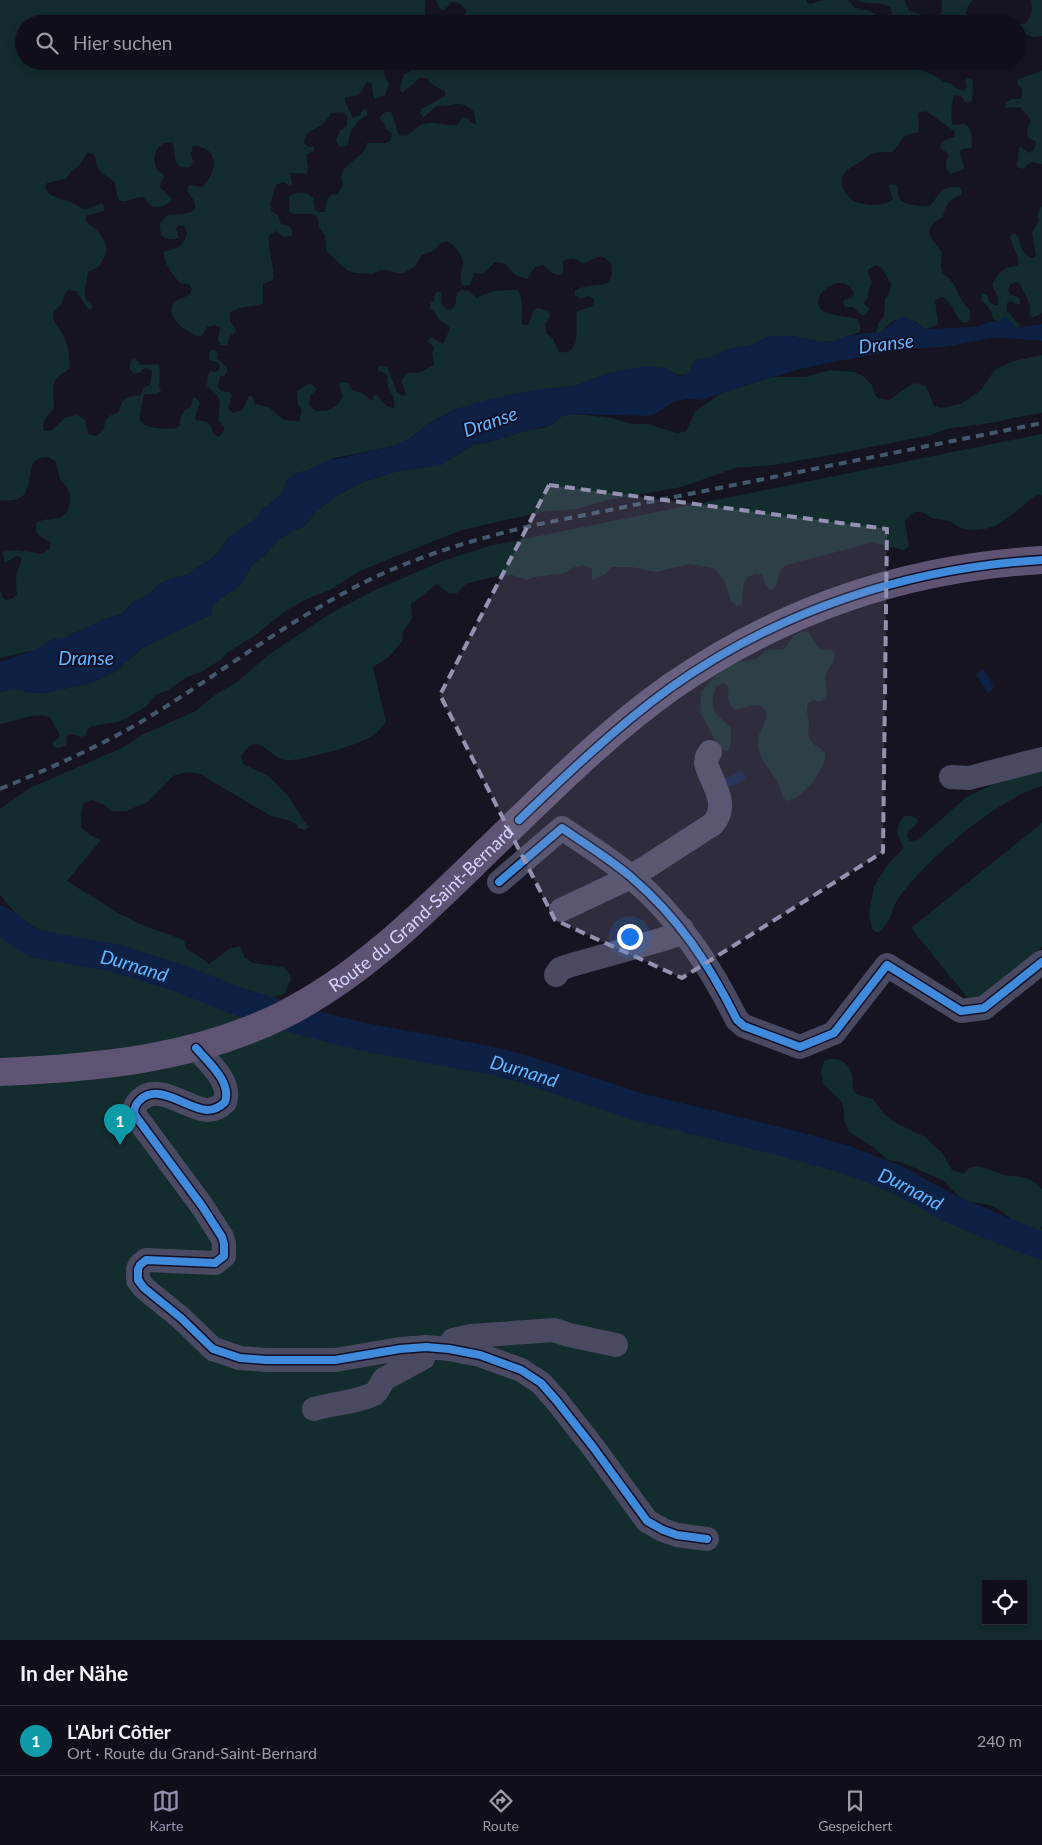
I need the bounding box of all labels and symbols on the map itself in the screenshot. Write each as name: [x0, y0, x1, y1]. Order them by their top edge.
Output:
water label: Dranse: [857, 328, 915, 358]
water label: Dranse: [460, 401, 520, 441]
water label: Dranse: [58, 646, 114, 669]
street label: Route du Grand-Saint-Bernard: [324, 820, 518, 996]
your location: [617, 924, 643, 950]
water label: Durnand: [99, 944, 171, 986]
water label: Durnand: [488, 1049, 562, 1091]
pin: 1: [104, 1104, 136, 1145]
water label: Durnand: [876, 1162, 947, 1214]

